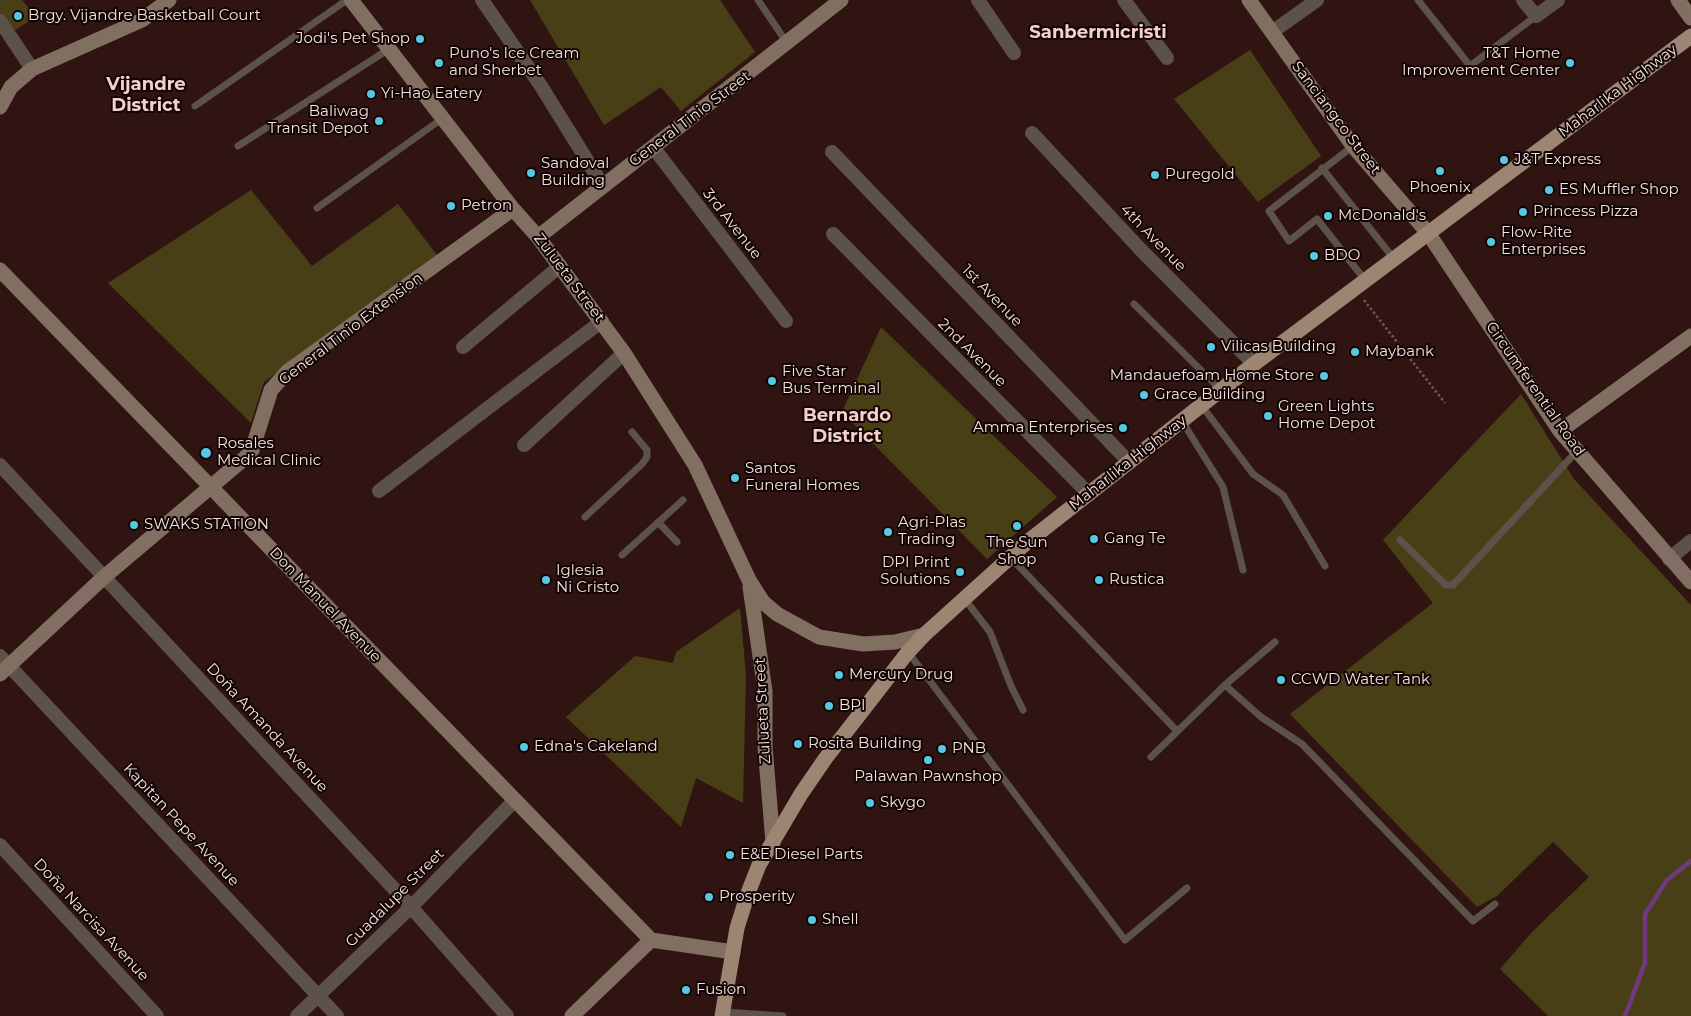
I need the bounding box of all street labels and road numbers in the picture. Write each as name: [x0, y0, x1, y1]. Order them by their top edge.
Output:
street label: Maharlika Highway: [1555, 41, 1681, 141]
street label: Sanciangco Street: [1288, 58, 1384, 178]
street label: General Tinio Street: [626, 67, 754, 171]
street label: 3rd Avenue: [699, 185, 765, 263]
street label: 4th Avenue: [1116, 201, 1190, 275]
street label: Zulueta Street: [530, 230, 608, 326]
street label: 1st Avenue: [958, 261, 1026, 331]
street label: General Tinio Extension: [275, 269, 427, 389]
street label: 2nd Avenue: [934, 315, 1010, 391]
street label: Circumferential Road: [1482, 318, 1588, 460]
street label: Maharlika Highway: [1066, 412, 1190, 514]
street label: Don Manuel Avenue: [265, 544, 385, 666]
street label: Zulueta Street: [751, 657, 775, 765]
street label: Doña Amanda Avenue: [202, 660, 332, 796]
street label: Kapitan Pepe Avenue: [119, 760, 243, 890]
street label: Guadalupe Street: [342, 845, 448, 951]
street label: Doña Narcisa Avenue: [30, 855, 152, 985]

